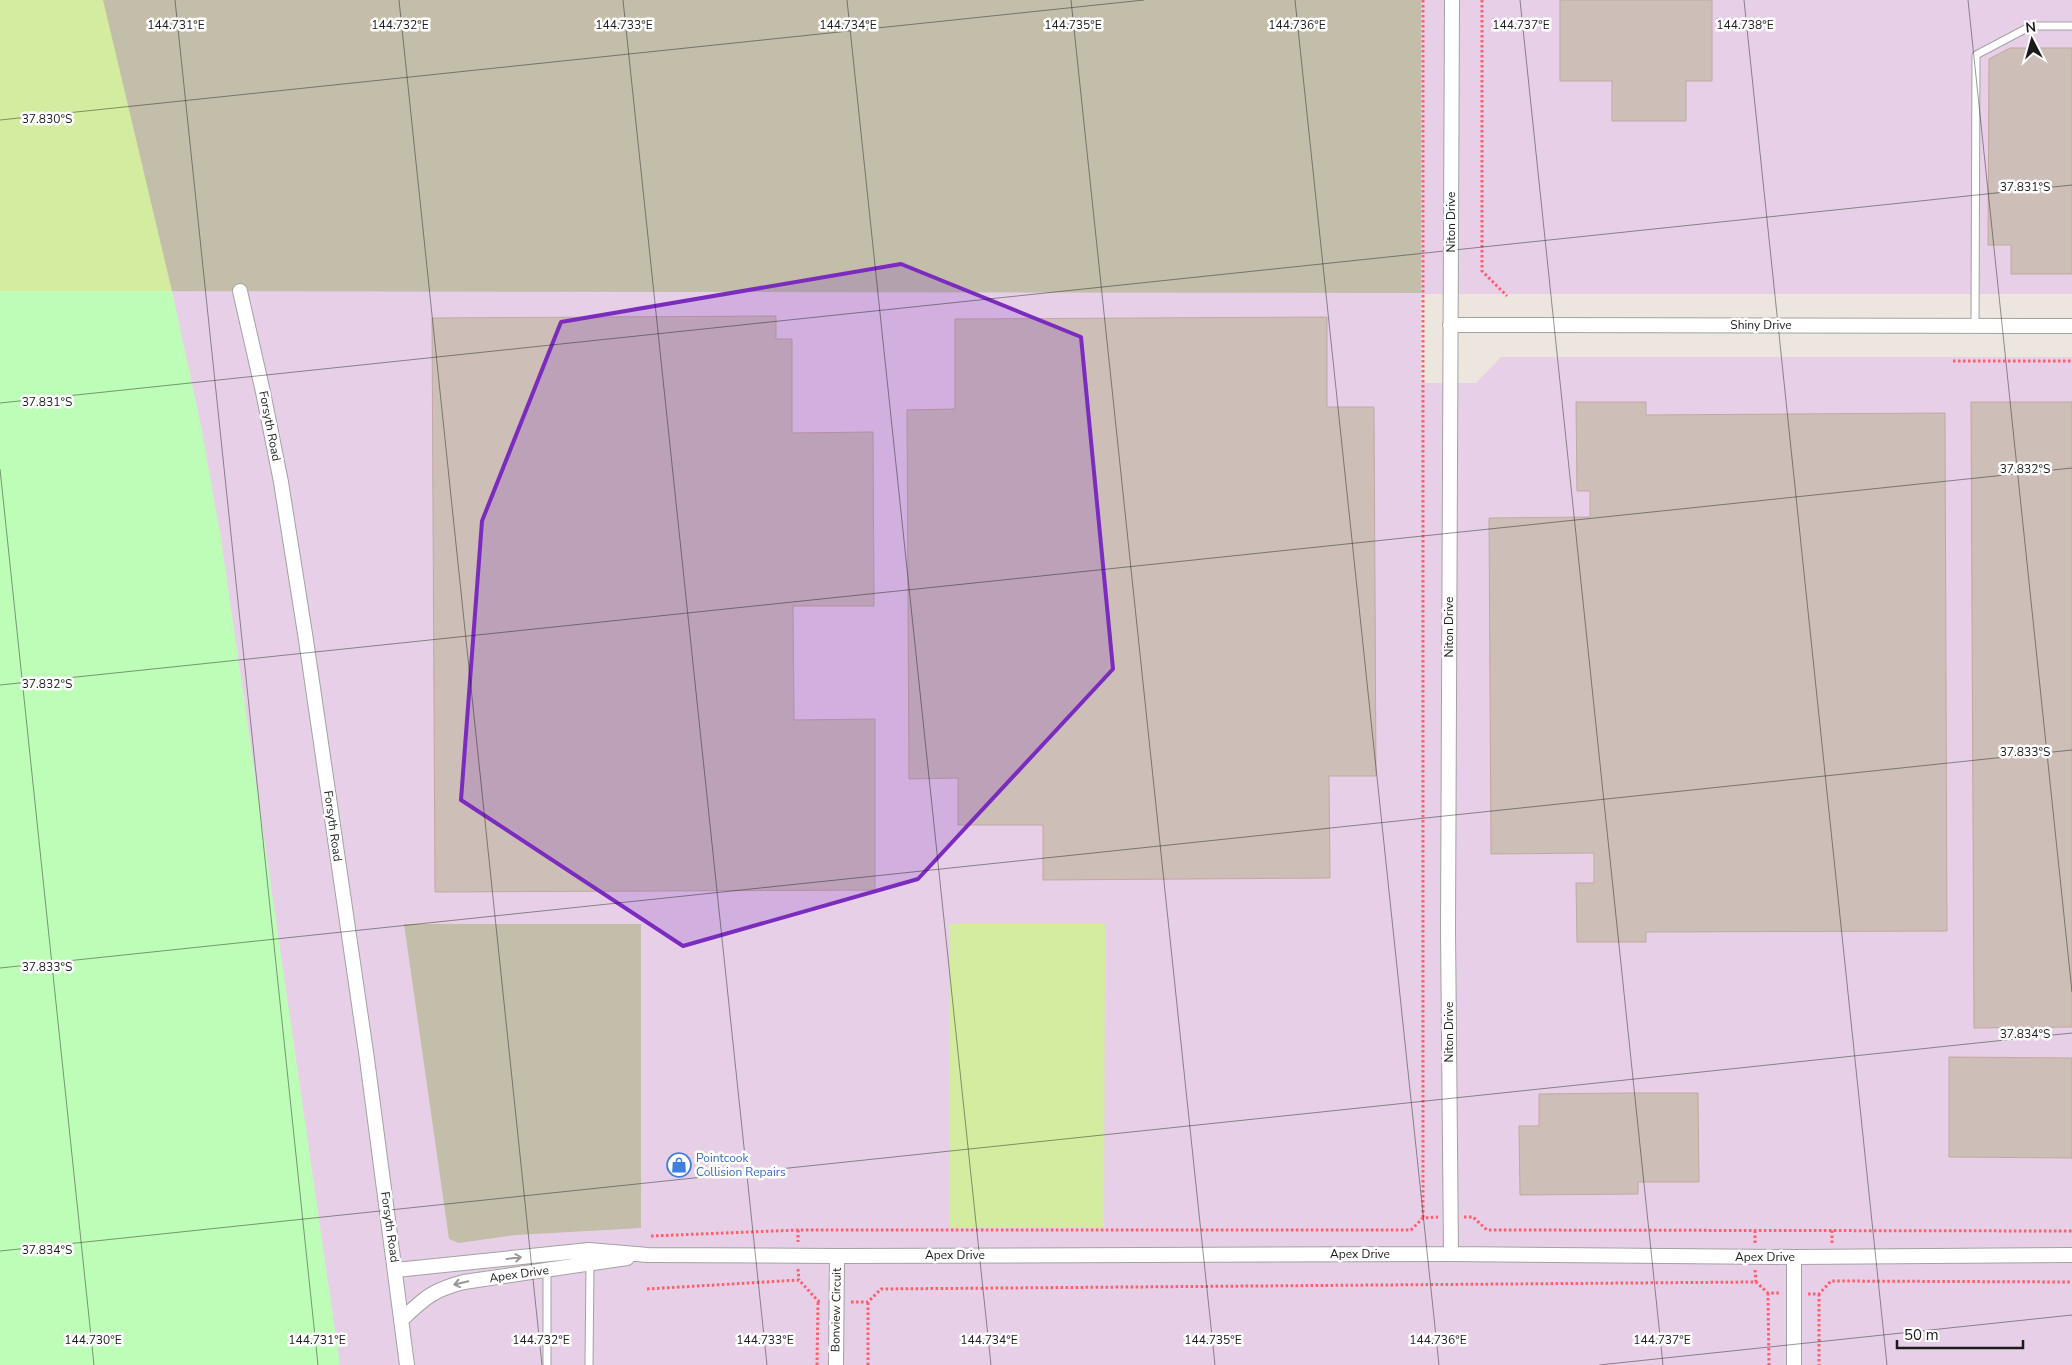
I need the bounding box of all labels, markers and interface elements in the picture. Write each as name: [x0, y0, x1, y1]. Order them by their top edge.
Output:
north arrow: [2007, 15, 2057, 65]
text: 144.731°E: [147, 17, 205, 33]
text: 144.732°E: [371, 17, 429, 33]
text: 144.733°E: [595, 17, 653, 33]
text: 144.734°E: [819, 17, 877, 33]
text: 144.735°E: [1044, 17, 1102, 33]
text: 144.736°E: [1268, 17, 1326, 33]
text: 144.737°E: [1492, 17, 1550, 33]
text: 144.738°E: [1716, 17, 1774, 33]
text: N: [2024, 18, 2037, 38]
text: 37.830°S: [22, 111, 72, 127]
text: 37.831°S: [2000, 179, 2050, 195]
street label: Niton Drive: [1443, 192, 1459, 252]
street label: Shiny Drive: [1730, 317, 1792, 333]
street label: Forsyth Road: [255, 390, 285, 462]
text: 37.831°S: [22, 394, 72, 410]
text: 37.832°S: [2000, 461, 2050, 477]
street label: Niton Drive: [1441, 597, 1457, 657]
text: 37.832°S: [22, 676, 72, 692]
text: 37.833°S: [2000, 744, 2050, 760]
street label: Forsyth Road: [320, 790, 346, 862]
text: 37.833°S: [22, 959, 72, 975]
street label: Niton Drive: [1441, 1002, 1457, 1062]
text: 37.834°S: [2000, 1026, 2050, 1042]
place label: Pointcook Collision Repairs: [696, 1150, 786, 1180]
shop icon: Pointcook Collision Repairs: [666, 1152, 692, 1178]
street label: Forsyth Road: [377, 1191, 403, 1263]
text: 37.834°S: [22, 1242, 72, 1258]
street label: Apex Drive: [1330, 1246, 1390, 1262]
street label: Apex Drive: [925, 1247, 985, 1263]
street label: Apex Drive: [1735, 1249, 1795, 1265]
one-way arrow: [506, 1253, 522, 1263]
street label: Apex Drive: [488, 1262, 550, 1286]
street label: Bonview Circuit: [827, 1267, 845, 1352]
one-way arrow: [454, 1279, 470, 1288]
scale bar: [1897, 1318, 2023, 1350]
text: 50 m: [1904, 1325, 1939, 1345]
text: 144.730°E: [64, 1332, 122, 1348]
text: 144.731°E: [288, 1332, 346, 1348]
text: 144.732°E: [512, 1332, 570, 1348]
text: 144.733°E: [736, 1332, 794, 1348]
text: 144.734°E: [960, 1332, 1018, 1348]
text: 144.735°E: [1184, 1332, 1242, 1348]
text: 144.736°E: [1409, 1332, 1467, 1348]
text: 144.737°E: [1633, 1332, 1691, 1348]

